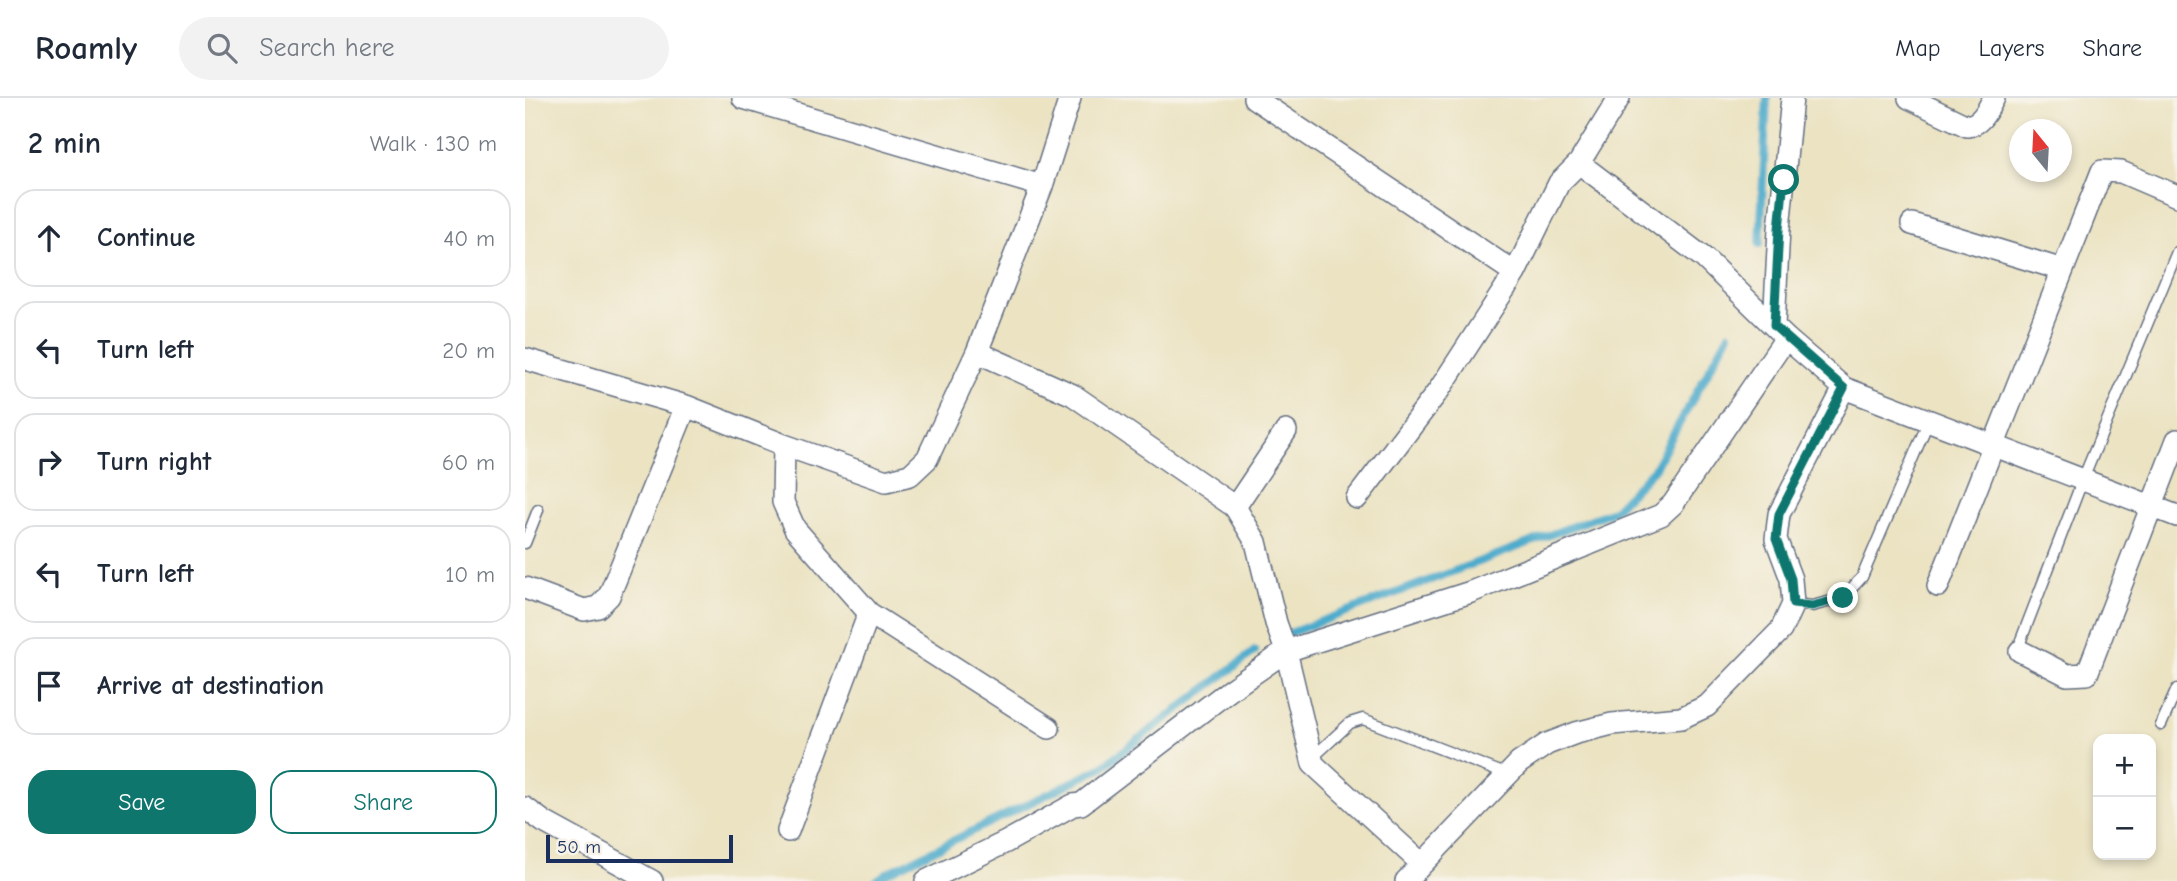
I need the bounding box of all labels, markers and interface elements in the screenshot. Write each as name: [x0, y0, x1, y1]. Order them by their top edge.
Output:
search box: [179, 17, 669, 80]
text: Roamly: [35, 29, 137, 67]
icon: search: [203, 29, 241, 67]
text: Search here: [259, 33, 395, 63]
text: Map: [1895, 34, 1941, 62]
text: Layers: [1979, 34, 2044, 62]
text: Share: [2082, 34, 2142, 62]
north arrow: [2009, 119, 2072, 182]
text: 2 min: [28, 126, 101, 161]
text: Walk · 130 m: [370, 130, 497, 157]
route start: [1768, 164, 1799, 195]
icon: ahead: [30, 219, 68, 257]
text: Continue: [97, 223, 195, 253]
text: 40 m: [443, 225, 495, 252]
icon: left: [30, 331, 68, 369]
text: Turn left: [97, 335, 194, 365]
text: 20 m: [442, 337, 495, 364]
icon: right: [30, 443, 68, 481]
text: Turn right: [97, 447, 211, 477]
text: 60 m: [442, 449, 495, 476]
icon: left: [30, 555, 68, 593]
text: Turn left: [97, 559, 194, 589]
text: 10 m: [445, 561, 495, 588]
route end: [1827, 582, 1858, 613]
icon: arrive: [30, 667, 68, 705]
text: Arrive at destination: [97, 671, 324, 701]
map controls: [2093, 734, 2156, 860]
button: +: [2093, 734, 2156, 797]
button: Save: [28, 770, 256, 834]
button: Share: [270, 770, 497, 834]
button: −: [2093, 797, 2156, 860]
scale bar: [546, 832, 733, 864]
text: 50 m: [557, 836, 601, 858]

